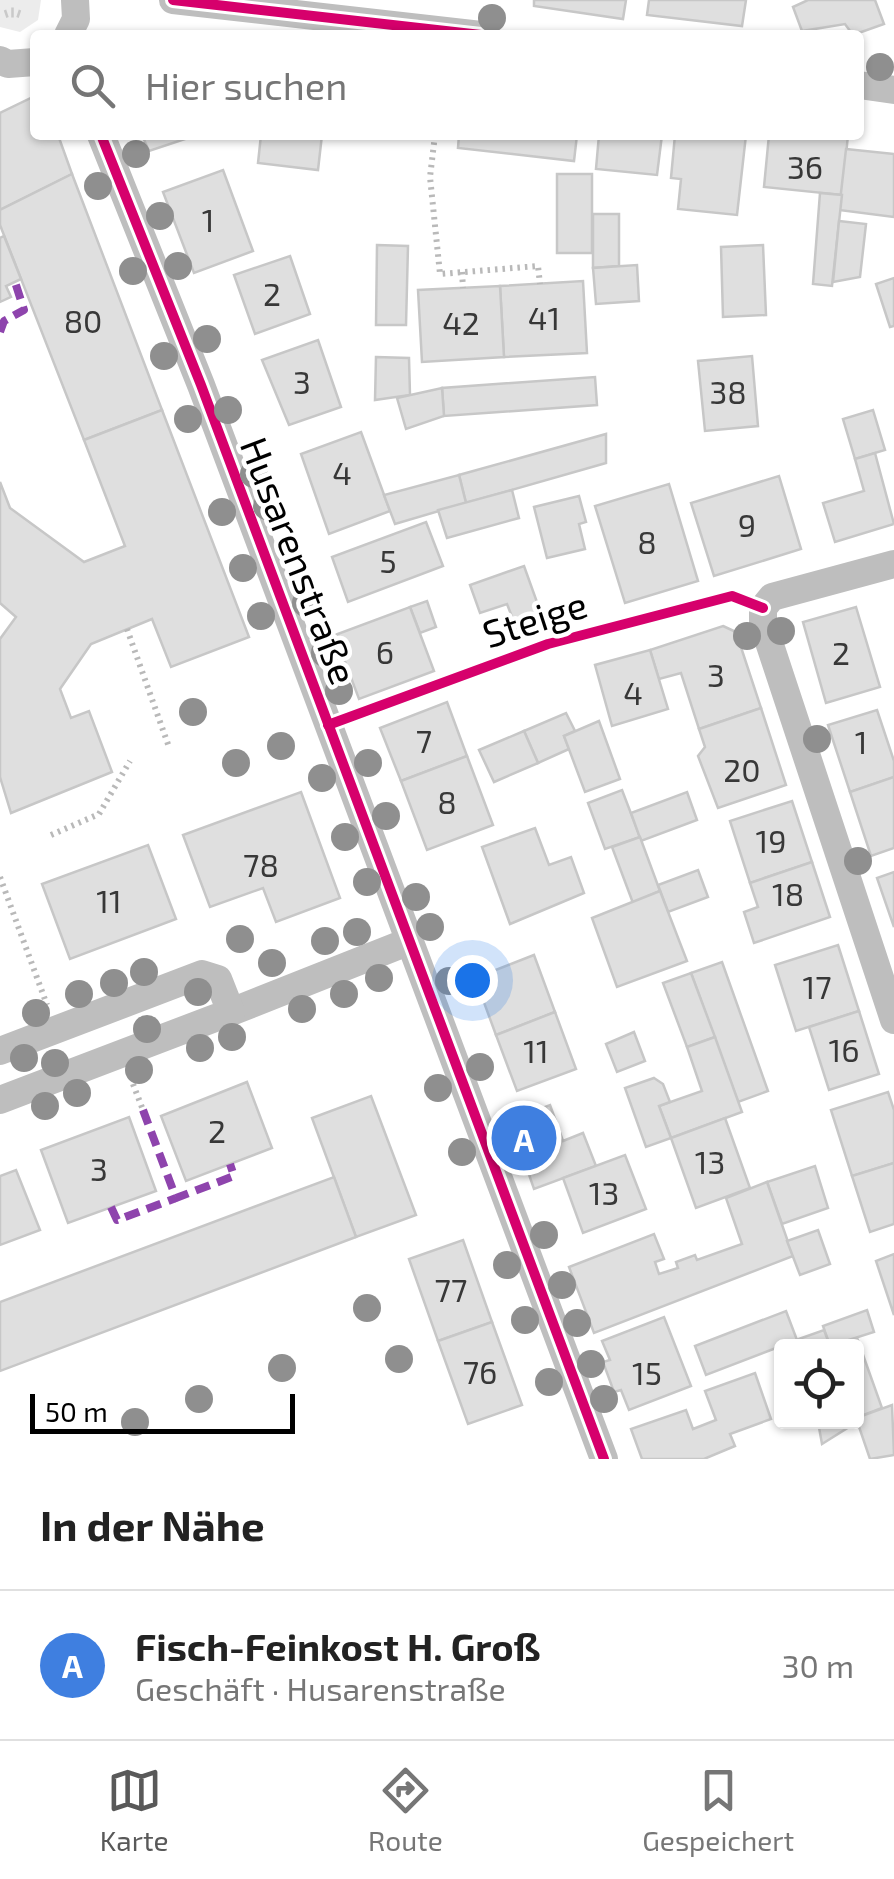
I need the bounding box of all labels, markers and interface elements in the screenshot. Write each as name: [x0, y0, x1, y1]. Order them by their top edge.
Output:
search box: [30, 30, 864, 140]
icon: search: [65, 58, 120, 113]
text: Hier suchen: [145, 62, 347, 108]
house number: 36: [787, 147, 823, 185]
house number: 1: [202, 200, 214, 238]
house number: 2: [263, 274, 281, 312]
house number: 41: [528, 298, 560, 336]
house number: 80: [64, 301, 102, 339]
house number: 42: [442, 303, 480, 341]
house number: 3: [293, 362, 311, 400]
house number: 38: [709, 372, 747, 410]
street label: Husarenstraße: [232, 430, 368, 690]
house number: 4: [332, 453, 352, 491]
house number: 9: [738, 505, 756, 543]
house number: 8: [637, 522, 657, 560]
house number: 5: [379, 541, 397, 579]
street label: Steige: [476, 580, 592, 656]
house number: 6: [376, 632, 394, 670]
house number: 2: [832, 633, 850, 671]
house number: 3: [707, 655, 725, 693]
house number: 4: [623, 673, 643, 711]
house number: 7: [416, 721, 432, 759]
house number: 1: [855, 722, 867, 760]
house number: 20: [723, 750, 761, 788]
house number: 8: [437, 782, 457, 820]
house number: 19: [755, 821, 787, 859]
house number: 78: [243, 845, 279, 883]
house number: 18: [772, 874, 804, 912]
house number: 11: [96, 881, 122, 919]
your location: [447, 955, 498, 1006]
house number: 17: [802, 967, 832, 1005]
house number: 16: [828, 1030, 860, 1068]
house number: 11: [523, 1031, 549, 1069]
pin: A: [492, 1100, 556, 1176]
house number: 2: [208, 1111, 226, 1149]
house number: 13: [695, 1142, 725, 1180]
house number: 3: [90, 1149, 108, 1187]
house number: 13: [589, 1173, 619, 1211]
house number: 77: [435, 1270, 467, 1308]
map controls: [774, 1339, 864, 1429]
button: locate: [774, 1339, 864, 1429]
house number: 76: [463, 1352, 497, 1390]
house number: 15: [632, 1353, 662, 1391]
scale bar: [30, 1389, 295, 1434]
text: 50 m: [45, 1394, 108, 1428]
text: In der Nähe: [40, 1499, 265, 1549]
text: Fisch-Feinkost H. Groß: [135, 1623, 540, 1669]
text: A: [62, 1646, 83, 1684]
text: 30 m: [782, 1646, 854, 1684]
text: Geschäft · Husarenstraße: [135, 1669, 506, 1707]
tab: Karte: [100, 1763, 169, 1857]
tab: Route: [368, 1763, 443, 1857]
tab: Gespeichert: [642, 1763, 794, 1857]

